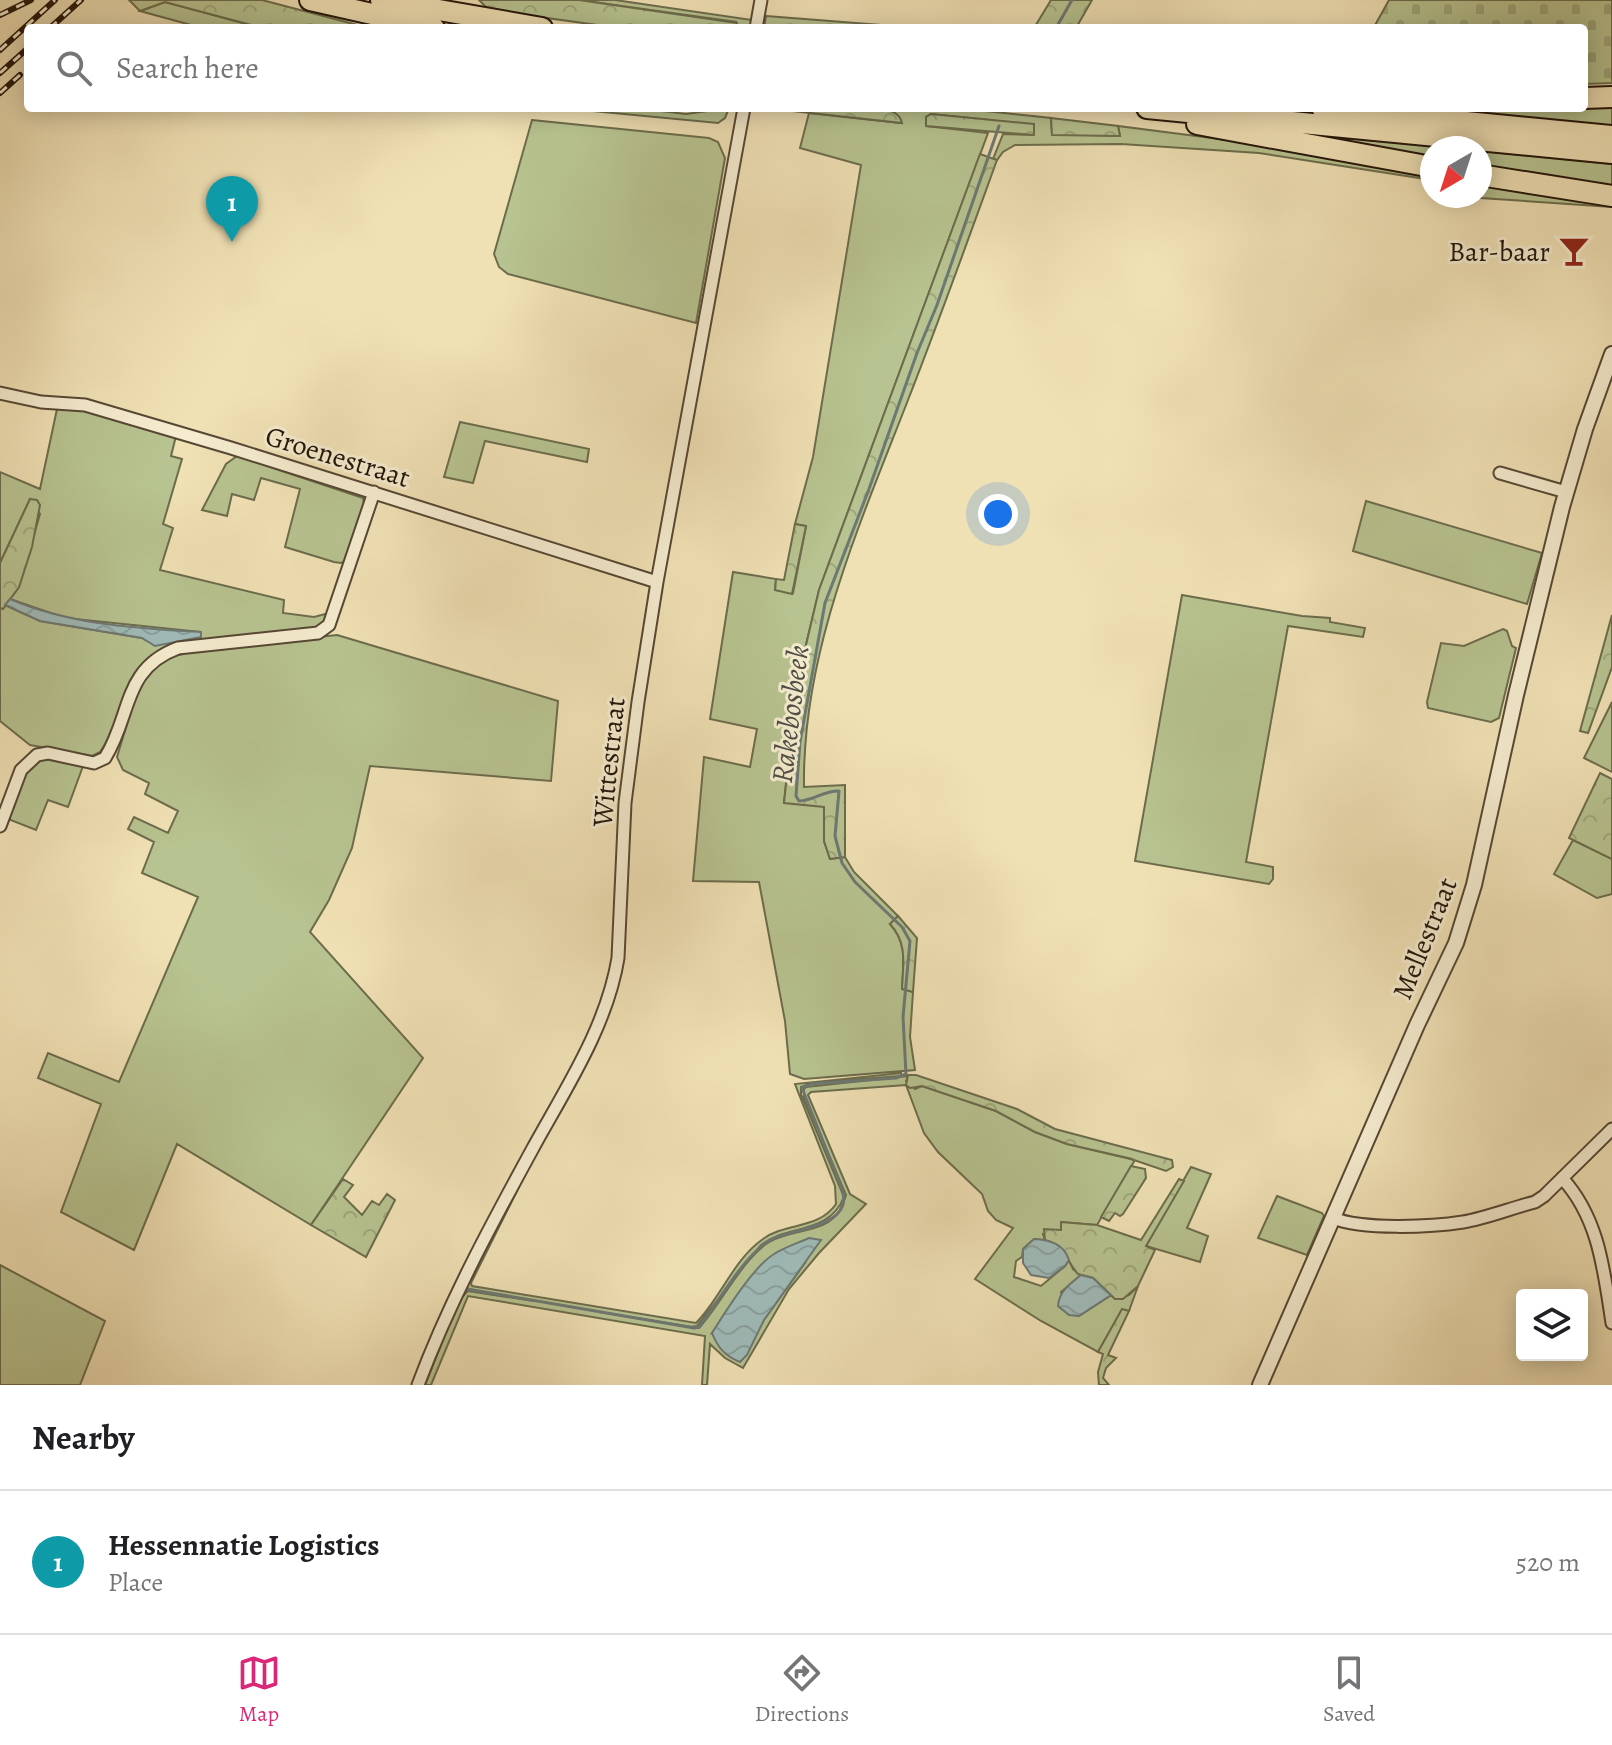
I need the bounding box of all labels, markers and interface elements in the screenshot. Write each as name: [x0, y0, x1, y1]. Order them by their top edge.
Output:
search box: [24, 24, 1588, 112]
icon: search: [52, 46, 96, 90]
text: Search here: [116, 48, 259, 88]
north arrow: [1420, 136, 1492, 208]
pin: 1: [206, 176, 258, 242]
place label: Bar-baar: [1448, 233, 1550, 271]
bar icon: Bar-baar: [1557, 234, 1591, 268]
street label: Groenestraat: [261, 417, 415, 497]
your location: [978, 494, 1018, 534]
water label: Rakebosbeek: [762, 643, 818, 785]
street label: Wittestraat: [583, 695, 635, 830]
street label: Mellestraat: [1383, 872, 1467, 1005]
map controls: [1516, 1289, 1588, 1361]
button: layers: [1516, 1289, 1588, 1361]
text: Nearby: [32, 1414, 135, 1461]
text: Hessennatie Logistics: [108, 1525, 380, 1565]
text: 1: [53, 1545, 63, 1580]
text: 520 m: [1516, 1545, 1580, 1580]
text: Place: [108, 1565, 163, 1600]
tab: Map: [237, 1651, 281, 1729]
tab: Directions: [755, 1651, 849, 1729]
tab: Saved: [1323, 1651, 1375, 1729]

